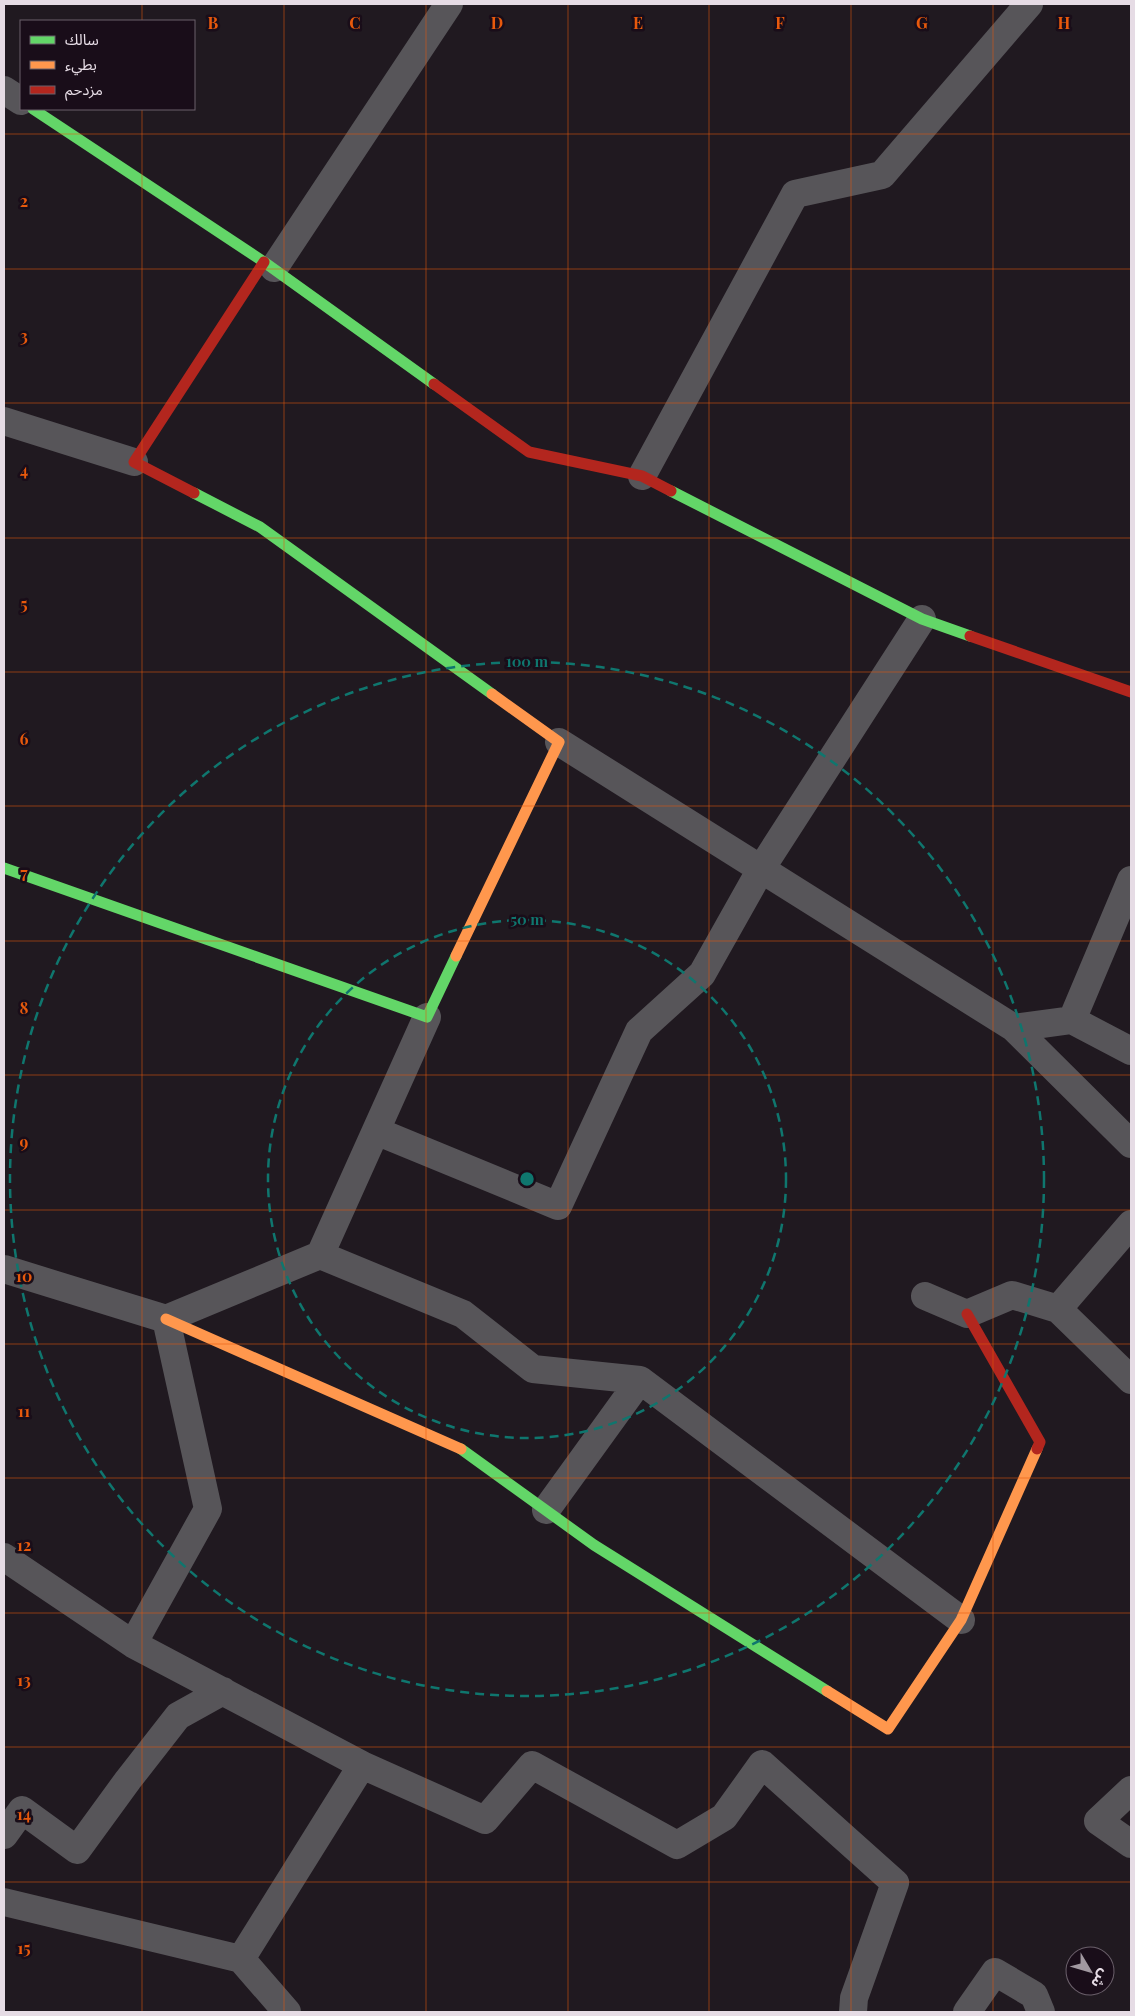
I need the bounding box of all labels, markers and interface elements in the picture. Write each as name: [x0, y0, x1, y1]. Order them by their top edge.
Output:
text: B: [208, 12, 219, 33]
text: C: [349, 12, 361, 33]
text: D: [491, 12, 503, 33]
text: E: [633, 12, 643, 33]
text: F: [775, 12, 785, 33]
text: G: [916, 12, 928, 33]
text: H: [1058, 12, 1071, 33]
legend: [20, 20, 195, 110]
text: سالك: [65, 29, 99, 49]
text: بطيء: [65, 54, 97, 76]
text: مزدحم: [65, 79, 103, 101]
text: 2: [20, 190, 28, 211]
text: 3: [20, 325, 28, 346]
text: 4: [20, 459, 28, 480]
text: 5: [20, 593, 28, 614]
text: 100 m: [506, 651, 549, 671]
text: 6: [20, 728, 29, 749]
text: 7: [20, 862, 28, 883]
text: 50 m: [510, 909, 544, 929]
text: 8: [20, 997, 29, 1018]
text: 9: [20, 1131, 29, 1152]
centre of rings: [518, 1170, 536, 1188]
text: 10: [16, 1265, 32, 1286]
text: 11: [18, 1400, 30, 1421]
text: 12: [17, 1534, 31, 1555]
text: 13: [17, 1669, 31, 1690]
text: 14: [17, 1803, 31, 1824]
text: 15: [17, 1937, 31, 1958]
north arrow: [1065, 1946, 1115, 1996]
text: ش: [1087, 1966, 1114, 1993]

